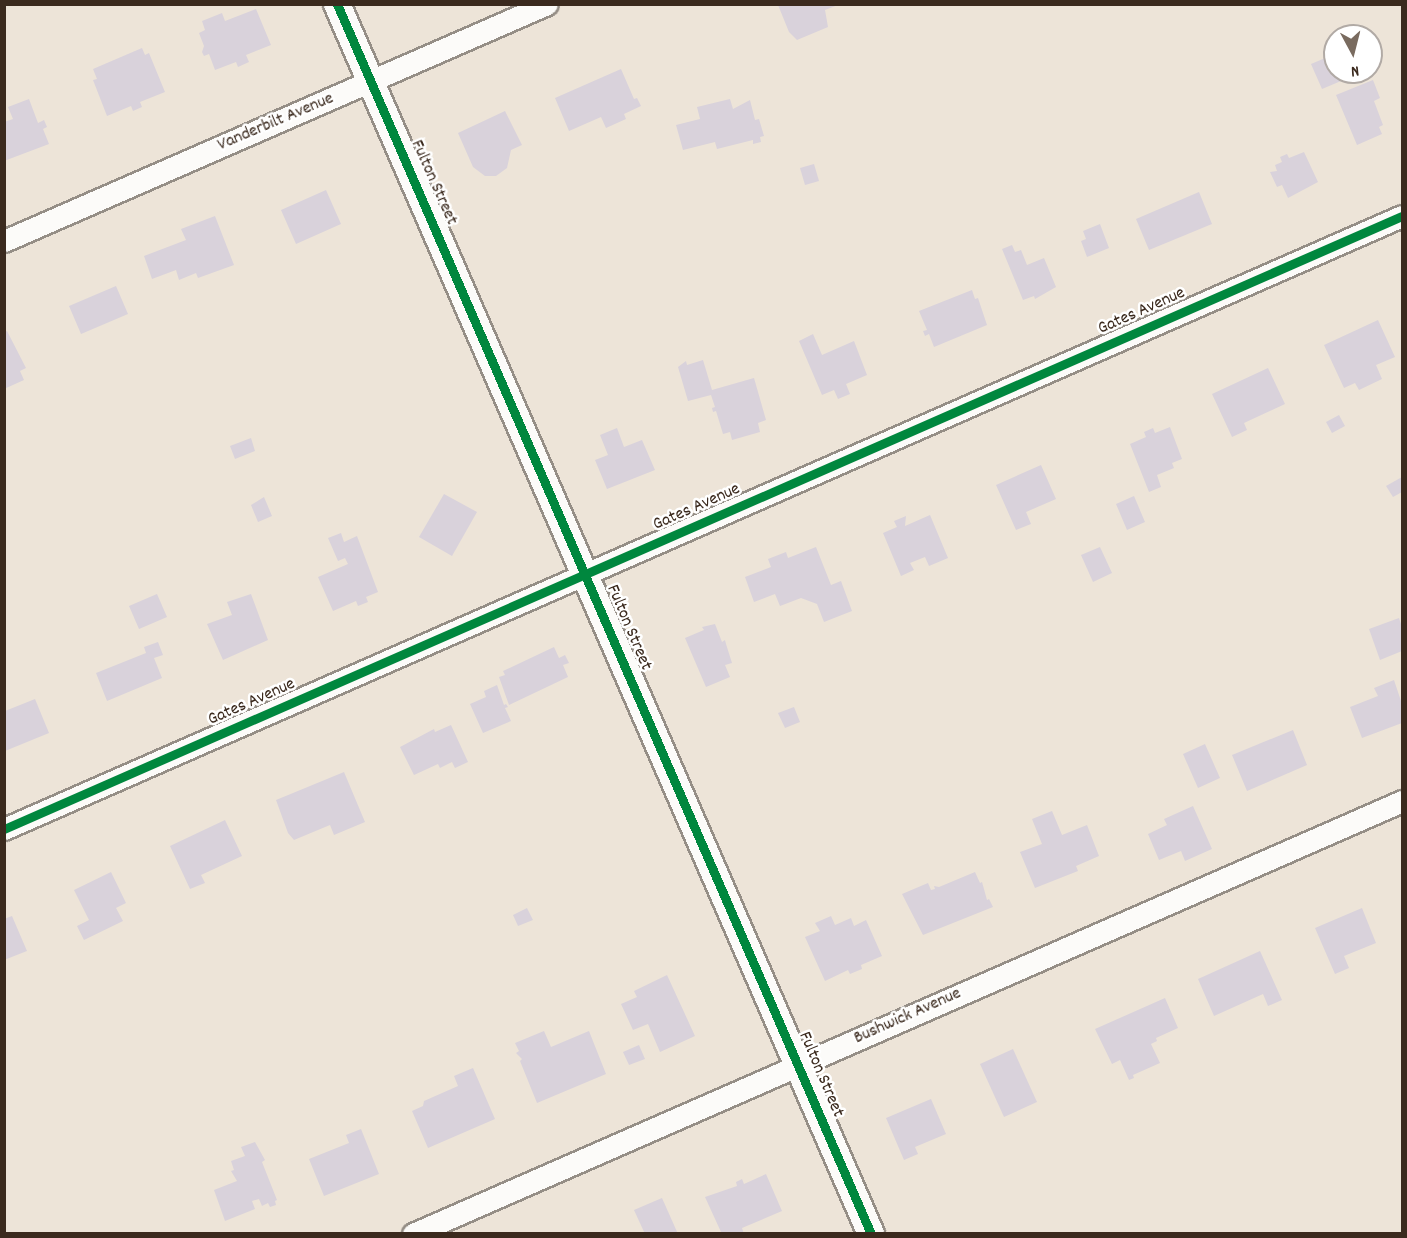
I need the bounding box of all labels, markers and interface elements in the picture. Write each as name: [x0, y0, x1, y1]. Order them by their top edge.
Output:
north arrow: [1323, 24, 1383, 84]
text: N: [1350, 58, 1360, 82]
street label: Vanderbilt Avenue: [215, 89, 337, 157]
street label: Fulton Street: [405, 137, 461, 229]
street label: Gates Avenue: [1095, 283, 1189, 341]
street label: Gates Avenue: [650, 479, 744, 537]
street label: Fulton Street: [600, 582, 656, 674]
street label: Gates Avenue: [205, 674, 299, 732]
street label: Bushwick Avenue: [851, 984, 965, 1050]
street label: Fulton Street: [792, 1029, 848, 1121]

